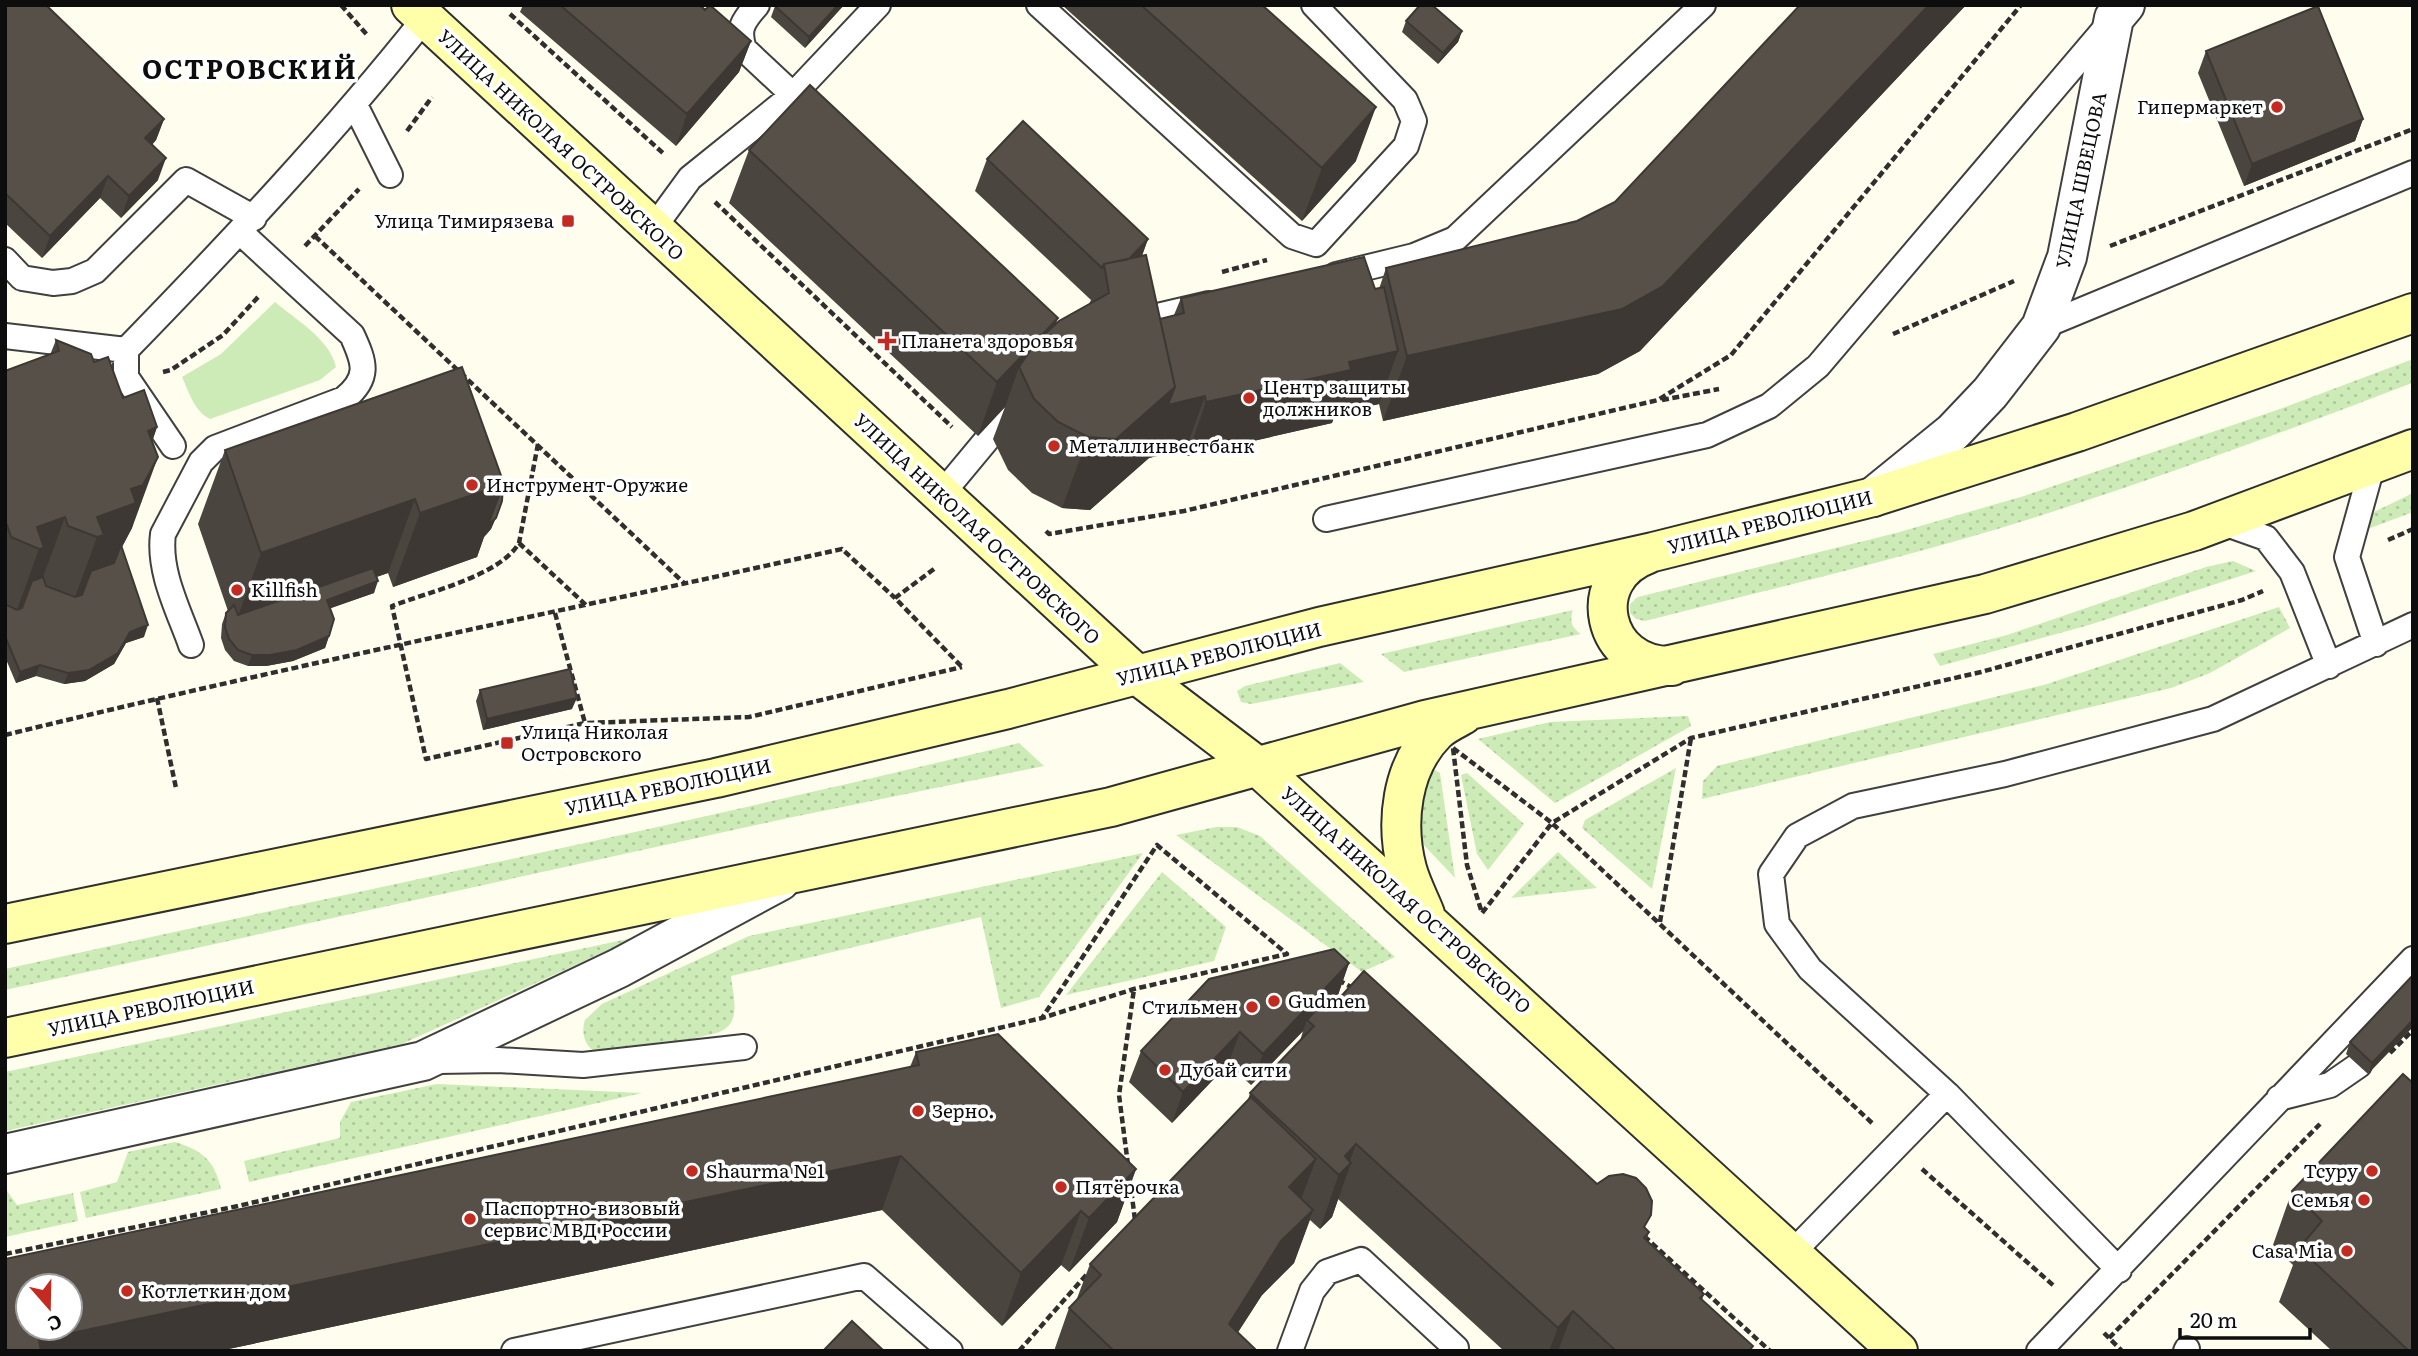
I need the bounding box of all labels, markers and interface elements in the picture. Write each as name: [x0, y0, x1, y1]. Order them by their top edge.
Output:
street label: УЛИЦА НИКОЛАЯ ОСТРОВСКОГО: [432, 22, 691, 266]
district label: ОСТРОВСКИЙ: [142, 48, 358, 87]
street label: УЛИЦА ШВЕЦОВА: [2048, 89, 2112, 271]
place label: Гипермаркет: [2137, 92, 2263, 120]
marker: Гипермаркет: [2269, 99, 2285, 115]
place label: Улица Тимирязева: [374, 206, 555, 234]
marker: Улица Тимирязева: [560, 213, 576, 229]
place label: Планета здоровья: [901, 326, 1074, 354]
marker: Планета здоровья: [879, 333, 895, 349]
place label: Центр защиты должников: [1263, 372, 1406, 422]
marker: Центр защиты должников: [1241, 390, 1257, 406]
street label: УЛИЦА НИКОЛАЯ ОСТРОВСКОГО: [848, 406, 1107, 650]
place label: Металлинвестбанк: [1068, 431, 1255, 459]
marker: Металлинвестбанк: [1046, 438, 1062, 454]
place label: Инструмент-Оружие: [486, 470, 688, 498]
marker: Инструмент-Оружие: [464, 477, 480, 493]
street label: УЛИЦА РЕВОЛЮЦИИ: [1664, 482, 1875, 560]
place label: Killfish: [251, 575, 318, 603]
marker: Killfish: [229, 582, 245, 598]
street label: УЛИЦА РЕВОЛЮЦИИ: [1113, 614, 1324, 692]
place label: Улица Николая Островского: [521, 717, 668, 767]
marker: Улица Николая Островского: [499, 735, 515, 751]
street label: УЛИЦА РЕВОЛЮЦИИ: [562, 750, 774, 822]
street label: УЛИЦА НИКОЛАЯ ОСТРОВСКОГО: [1275, 779, 1538, 1019]
street label: УЛИЦА РЕВОЛЮЦИИ: [45, 971, 257, 1043]
place label: Gudmen: [1288, 986, 1366, 1014]
place label: Стильмен: [1142, 992, 1238, 1020]
marker: Gudmen: [1266, 993, 1282, 1009]
marker: Стильмен: [1244, 999, 1260, 1015]
place label: Дубай сити: [1179, 1055, 1288, 1083]
marker: Дубай сити: [1157, 1062, 1173, 1078]
place label: Зерно.: [932, 1096, 994, 1124]
marker: Зерно.: [910, 1103, 926, 1119]
place label: Shaurma №1: [706, 1156, 825, 1184]
place label: Тсуру: [2303, 1156, 2358, 1184]
marker: Shaurma №1: [684, 1163, 700, 1179]
marker: Тсуру: [2364, 1163, 2380, 1179]
place label: Пятёрочка: [1075, 1172, 1180, 1200]
marker: Пятёрочка: [1053, 1179, 1069, 1195]
place label: Семья: [2291, 1185, 2350, 1213]
marker: Семья: [2356, 1192, 2372, 1208]
place label: Паспортно-визовый сервис МВД России: [484, 1193, 681, 1243]
marker: Паспортно-визовый сервис МВД России: [462, 1211, 478, 1227]
place label: Casa Mia: [2252, 1236, 2334, 1264]
marker: Casa Mia: [2339, 1243, 2355, 1259]
north arrow: [14, 1272, 84, 1342]
place label: Котлеткин дом: [141, 1276, 287, 1304]
marker: Котлеткин дом: [119, 1283, 135, 1299]
scale bar: [2180, 1296, 2310, 1340]
text: 20 m: [2190, 1303, 2237, 1334]
text: С: [44, 1308, 66, 1339]

